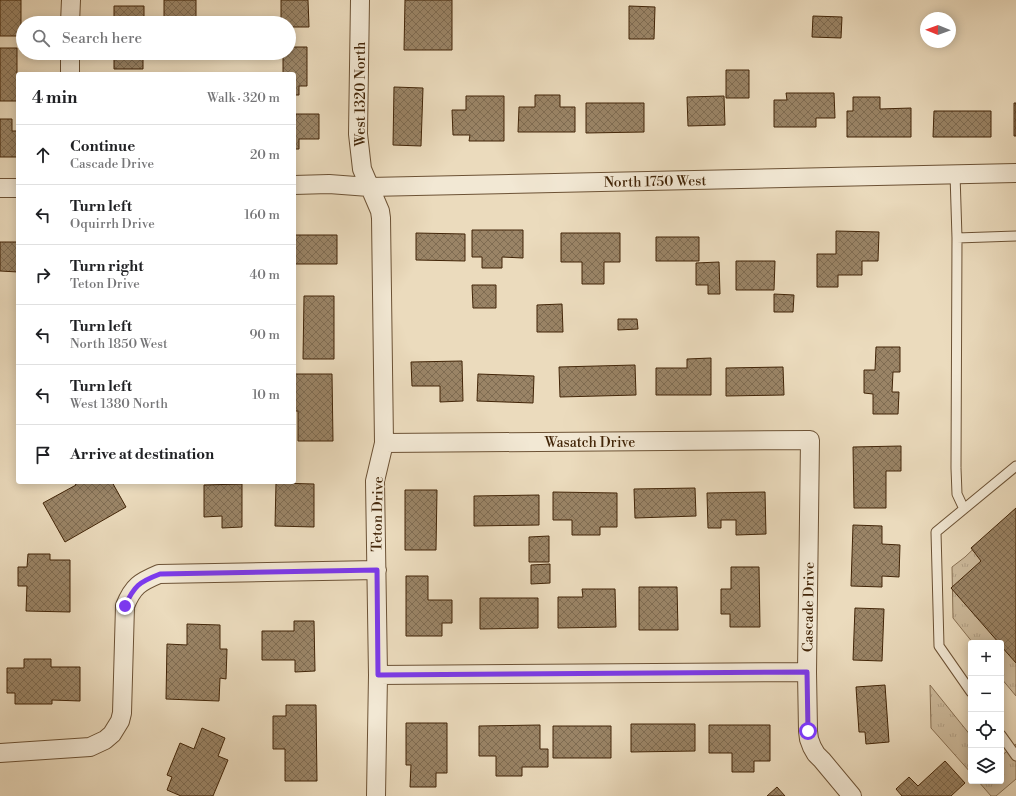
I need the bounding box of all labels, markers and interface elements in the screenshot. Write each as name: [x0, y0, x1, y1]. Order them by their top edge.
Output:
north arrow: [920, 12, 956, 48]
search box: [16, 16, 296, 60]
icon: search: [30, 27, 52, 49]
text: Search here: [62, 29, 142, 48]
street label: West 1320 North: [352, 41, 370, 147]
text: 4 min: [32, 87, 77, 109]
text: Walk · 320 m: [207, 90, 280, 106]
text: Continue: [70, 137, 135, 156]
icon: ahead: [32, 144, 54, 166]
text: 20 m: [250, 147, 280, 163]
text: Cascade Drive: [70, 156, 154, 172]
street label: North 1750 West: [603, 172, 707, 192]
text: Turn left: [70, 197, 132, 216]
icon: left: [32, 204, 54, 226]
text: 160 m: [244, 207, 280, 223]
text: Oquirrh Drive: [70, 216, 155, 232]
text: Turn right: [70, 257, 144, 276]
icon: right: [32, 264, 54, 286]
text: 40 m: [250, 267, 280, 283]
text: Teton Drive: [70, 276, 140, 292]
text: Turn left: [70, 317, 132, 336]
icon: left: [32, 324, 54, 346]
text: 90 m: [249, 327, 280, 343]
text: North 1850 West: [70, 336, 168, 352]
text: Turn left: [70, 377, 132, 396]
icon: left: [32, 384, 54, 406]
text: 10 m: [252, 387, 280, 403]
text: West 1380 North: [70, 396, 168, 412]
street label: Wasatch Drive: [544, 434, 635, 452]
icon: arrive: [32, 444, 54, 466]
text: Arrive at destination: [70, 445, 214, 464]
street label: Teton Drive: [368, 476, 388, 552]
street label: Cascade Drive: [799, 562, 819, 652]
route end: [116, 597, 134, 615]
map controls: [968, 640, 1004, 784]
button: +: [968, 640, 1004, 676]
button: −: [968, 676, 1004, 712]
button: locate: [968, 712, 1004, 748]
route start: [799, 722, 817, 740]
button: layers: [968, 748, 1004, 784]

